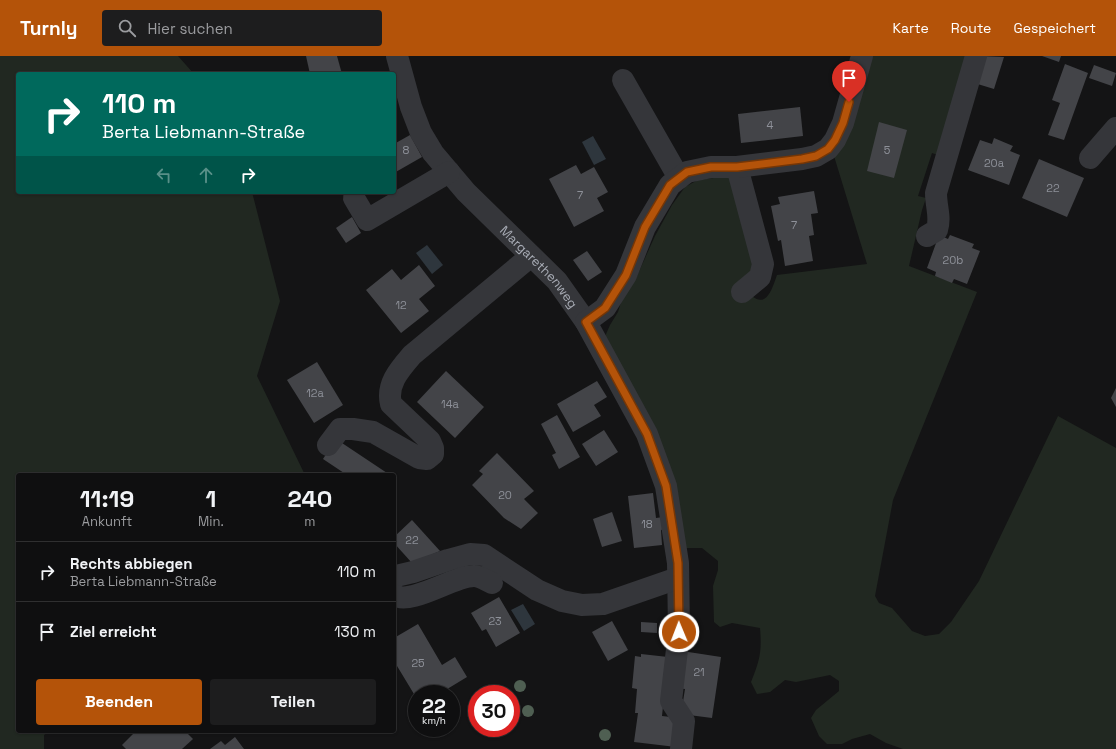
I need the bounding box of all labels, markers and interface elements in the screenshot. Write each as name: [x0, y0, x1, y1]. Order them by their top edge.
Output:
search box: [102, 10, 382, 46]
text: Turnly: [20, 16, 78, 41]
icon: search: [116, 17, 138, 39]
text: Hier suchen: [148, 19, 233, 38]
text: Karte: [893, 19, 929, 37]
text: Route: [951, 19, 991, 37]
text: Gespeichert: [1013, 19, 1096, 37]
pin: [832, 61, 866, 102]
icon: arrive: [838, 67, 860, 89]
text: 110 m: [102, 85, 176, 121]
icon: right: [36, 88, 88, 140]
house number: 4: [767, 118, 774, 132]
text: Berta Liebmann-Straße: [102, 120, 305, 143]
house number: 8: [403, 143, 410, 157]
house number: 5: [884, 143, 891, 157]
house number: 20a: [984, 156, 1005, 170]
icon: left: [153, 164, 175, 186]
icon: ahead: [195, 164, 217, 186]
icon: right: [237, 164, 259, 186]
house number: 22: [1046, 181, 1060, 195]
house number: 7: [577, 188, 583, 202]
house number: 7: [791, 218, 797, 232]
street label: Margarethenweg: [496, 222, 582, 312]
house number: 20b: [943, 253, 963, 267]
house number: 12: [395, 298, 407, 312]
house number: 12a: [306, 386, 324, 400]
house number: 14a: [441, 397, 460, 411]
text: 11:19: [80, 483, 134, 514]
text: 1: [205, 483, 216, 514]
text: 240: [288, 483, 332, 514]
house number: 20: [498, 488, 512, 502]
text: Ankunft: [82, 513, 132, 530]
text: Min.: [198, 513, 224, 530]
text: m: [304, 513, 315, 530]
house number: 18: [641, 517, 653, 531]
house number: 22: [405, 533, 419, 547]
text: Rechts abbiegen: [70, 554, 192, 573]
icon: right: [36, 561, 58, 583]
text: 110 m: [337, 562, 376, 581]
text: Berta Liebmann-Straße: [70, 573, 217, 590]
position arrow: [658, 611, 700, 653]
house number: 23: [488, 614, 502, 628]
icon: arrive: [36, 621, 58, 643]
text: Ziel erreicht: [70, 622, 157, 641]
text: 130 m: [334, 622, 376, 641]
house number: 25: [411, 656, 425, 670]
house number: 21: [693, 665, 705, 679]
button: Beenden: [36, 679, 202, 725]
button: Teilen: [210, 679, 376, 725]
speed limit sign: 30: [468, 685, 520, 737]
text: 22: [422, 693, 446, 719]
text: km/h: [422, 714, 446, 727]

